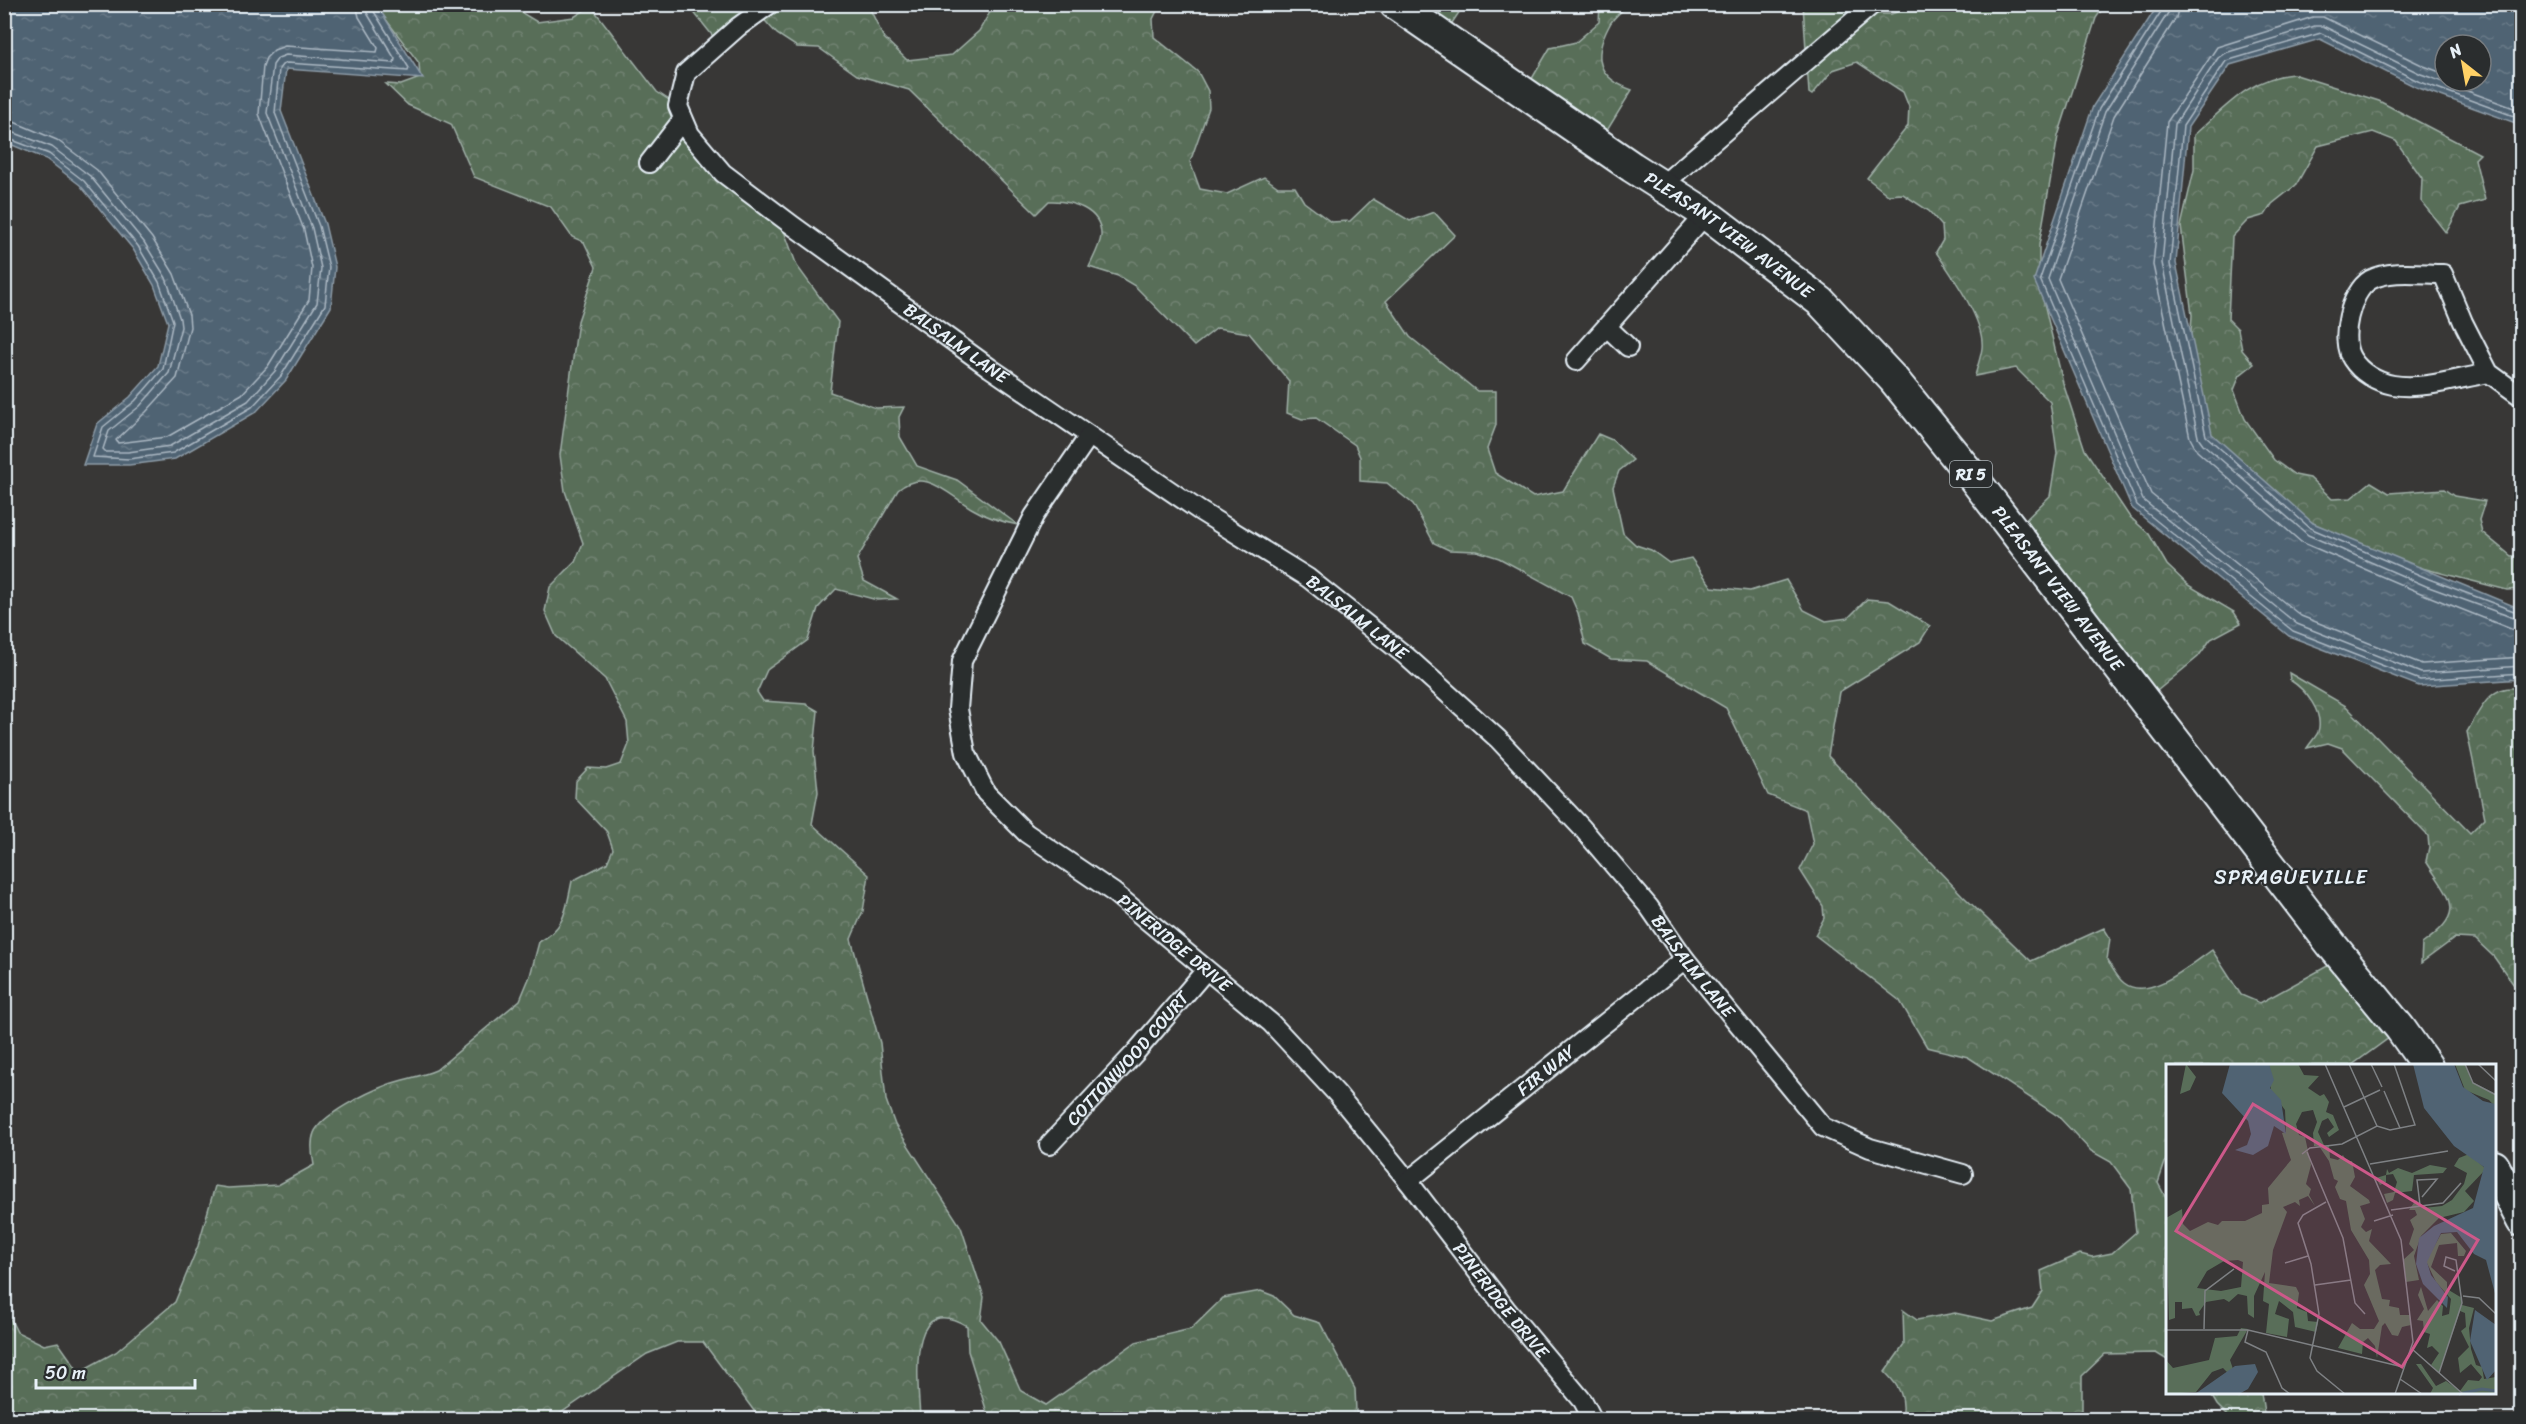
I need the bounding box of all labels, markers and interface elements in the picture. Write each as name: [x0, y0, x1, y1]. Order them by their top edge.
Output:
north arrow: [2433, 33, 2493, 93]
text: N: [2442, 35, 2469, 66]
street label: PLEASANT VIEW AVENUE: [1638, 163, 1821, 307]
street label: BALSALM LANE: [896, 294, 1016, 393]
road number: RI 5: [1950, 461, 1992, 487]
street label: PLEASANT VIEW AVENUE: [1984, 498, 2133, 679]
street label: BALSALM LANE: [1299, 566, 1416, 669]
district label: SPRAGUEVILLE: [2214, 860, 2368, 895]
street label: PINERIDGE DRIVE: [1110, 885, 1240, 1001]
street label: BALSALM LANE: [1643, 908, 1744, 1026]
street label: COTTONWOOD COURT: [1058, 983, 1198, 1134]
street label: FIR WAY: [1509, 1036, 1584, 1104]
inset map: [2166, 1064, 2496, 1394]
street label: PINERIDGE DRIVE: [1444, 1235, 1558, 1367]
scale bar: [36, 1352, 195, 1390]
text: 50 m: [45, 1357, 86, 1389]

